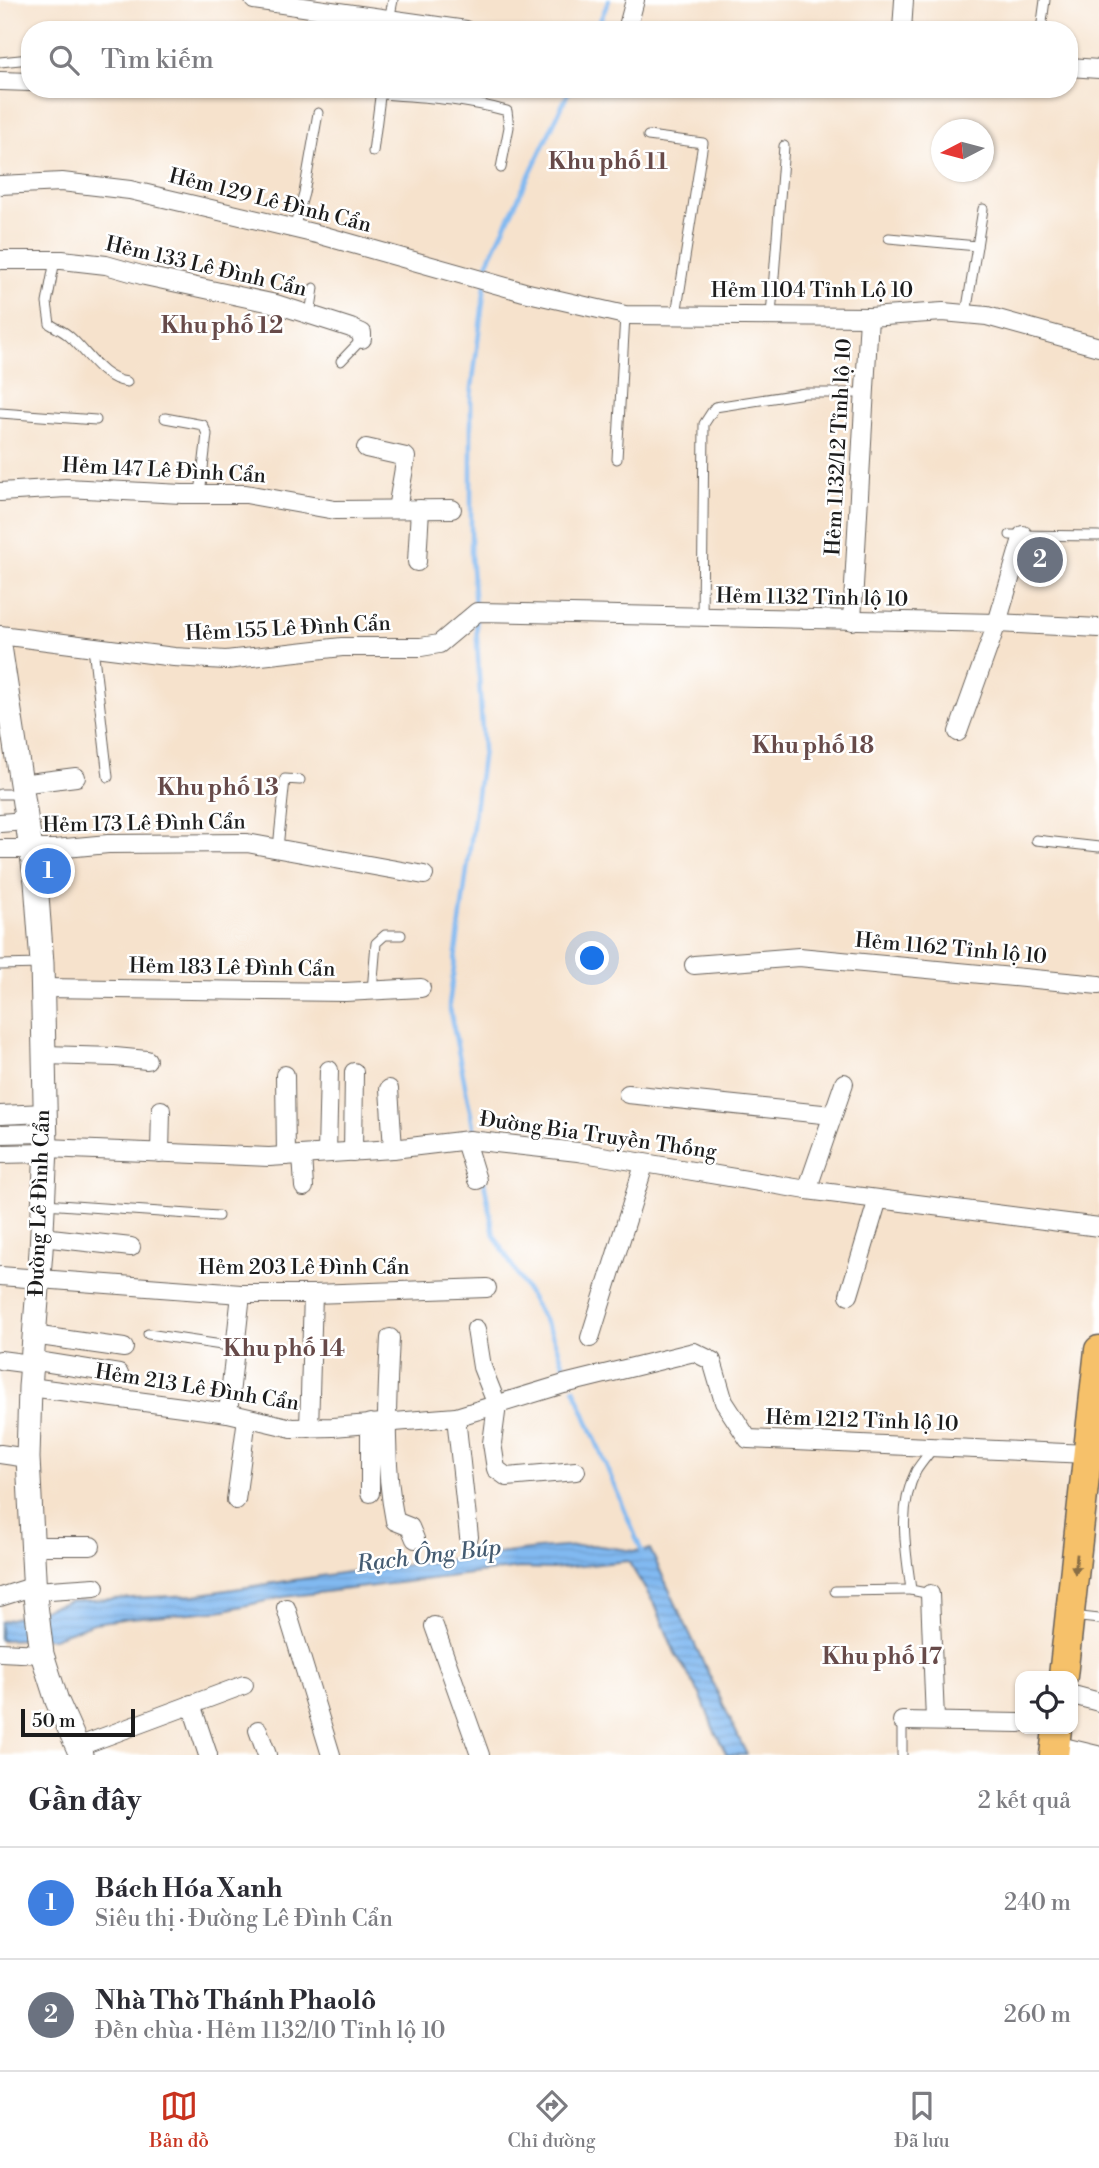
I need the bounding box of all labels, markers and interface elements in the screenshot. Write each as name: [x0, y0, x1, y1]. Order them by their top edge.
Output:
search box: [21, 21, 1078, 98]
icon: search: [45, 41, 83, 79]
text: Tìm kiếm: [101, 44, 214, 76]
north arrow: [931, 119, 994, 182]
district label: Khu phố 11: [548, 148, 668, 176]
street label: Hẻm 129 Lê Đình Cẩn: [166, 163, 374, 239]
street label: Hẻm 133 Lê Đình Cẩn: [103, 231, 310, 303]
street label: Hẻm 1104 Tỉnh Lộ 10: [711, 278, 913, 304]
district label: Khu phố 12: [161, 312, 283, 340]
street label: Hẻm 1132/12 Tỉnh lộ 10: [820, 338, 858, 556]
street label: Hẻm 147 Lê Đình Cẩn: [61, 453, 267, 489]
pin: 2: [1017, 534, 1063, 586]
street label: Hẻm 1132 Tỉnh lộ 10: [716, 583, 908, 613]
street label: Hẻm 155 Lê Đình Cẩn: [185, 611, 392, 647]
district label: Khu phố 18: [752, 732, 874, 760]
district label: Khu phố 13: [157, 774, 279, 802]
street label: Hẻm 173 Lê Đình Cẩn: [42, 809, 246, 839]
pin: 1: [25, 845, 71, 897]
street label: Hẻm 1162 Tỉnh lộ 10: [854, 928, 1048, 970]
your location: [575, 941, 609, 975]
street label: Hẻm 183 Lê Đình Cẩn: [128, 953, 336, 983]
street label: Đường Bia Truyền Thống: [478, 1106, 718, 1166]
street label: Đường Lê Đình Cẩn: [24, 1109, 56, 1297]
street label: Hẻm 203 Lê Đình Cẩn: [199, 1255, 410, 1281]
district label: Khu phố 14: [223, 1335, 345, 1363]
street label: Hẻm 213 Lê Đình Cẩn: [93, 1359, 301, 1417]
street label: Hẻm 1212 Tỉnh lộ 10: [765, 1405, 959, 1437]
water label: Rạch Ông Búp: [353, 1530, 503, 1579]
one-way arrow: [1070, 1553, 1081, 1575]
district label: Khu phố 17: [822, 1643, 942, 1671]
map controls: [1015, 1671, 1078, 1734]
button: locate: [1015, 1671, 1078, 1734]
scale bar: [21, 1706, 135, 1738]
text: 50 m: [32, 1709, 76, 1733]
text: Gần đây: [28, 1782, 141, 1820]
text: 2 kết quả: [978, 1787, 1071, 1815]
text: Bách Hóa Xanh: [95, 1873, 283, 1905]
text: 1: [45, 1889, 57, 1917]
text: 240 m: [1004, 1889, 1071, 1917]
text: Siêu thị · Đường Lê Đình Cẩn: [95, 1905, 393, 1933]
text: Nhà Thờ Thánh Phaolô: [95, 1985, 376, 2017]
text: 2: [44, 2001, 58, 2029]
text: 260 m: [1004, 2001, 1071, 2029]
text: Đền chùa · Hẻm 1132/10 Tỉnh lộ 10: [95, 2017, 446, 2045]
tab: Bản đồ: [149, 2087, 209, 2153]
tab: Chỉ đường: [508, 2087, 596, 2153]
tab: Đã lưu: [894, 2087, 950, 2153]

